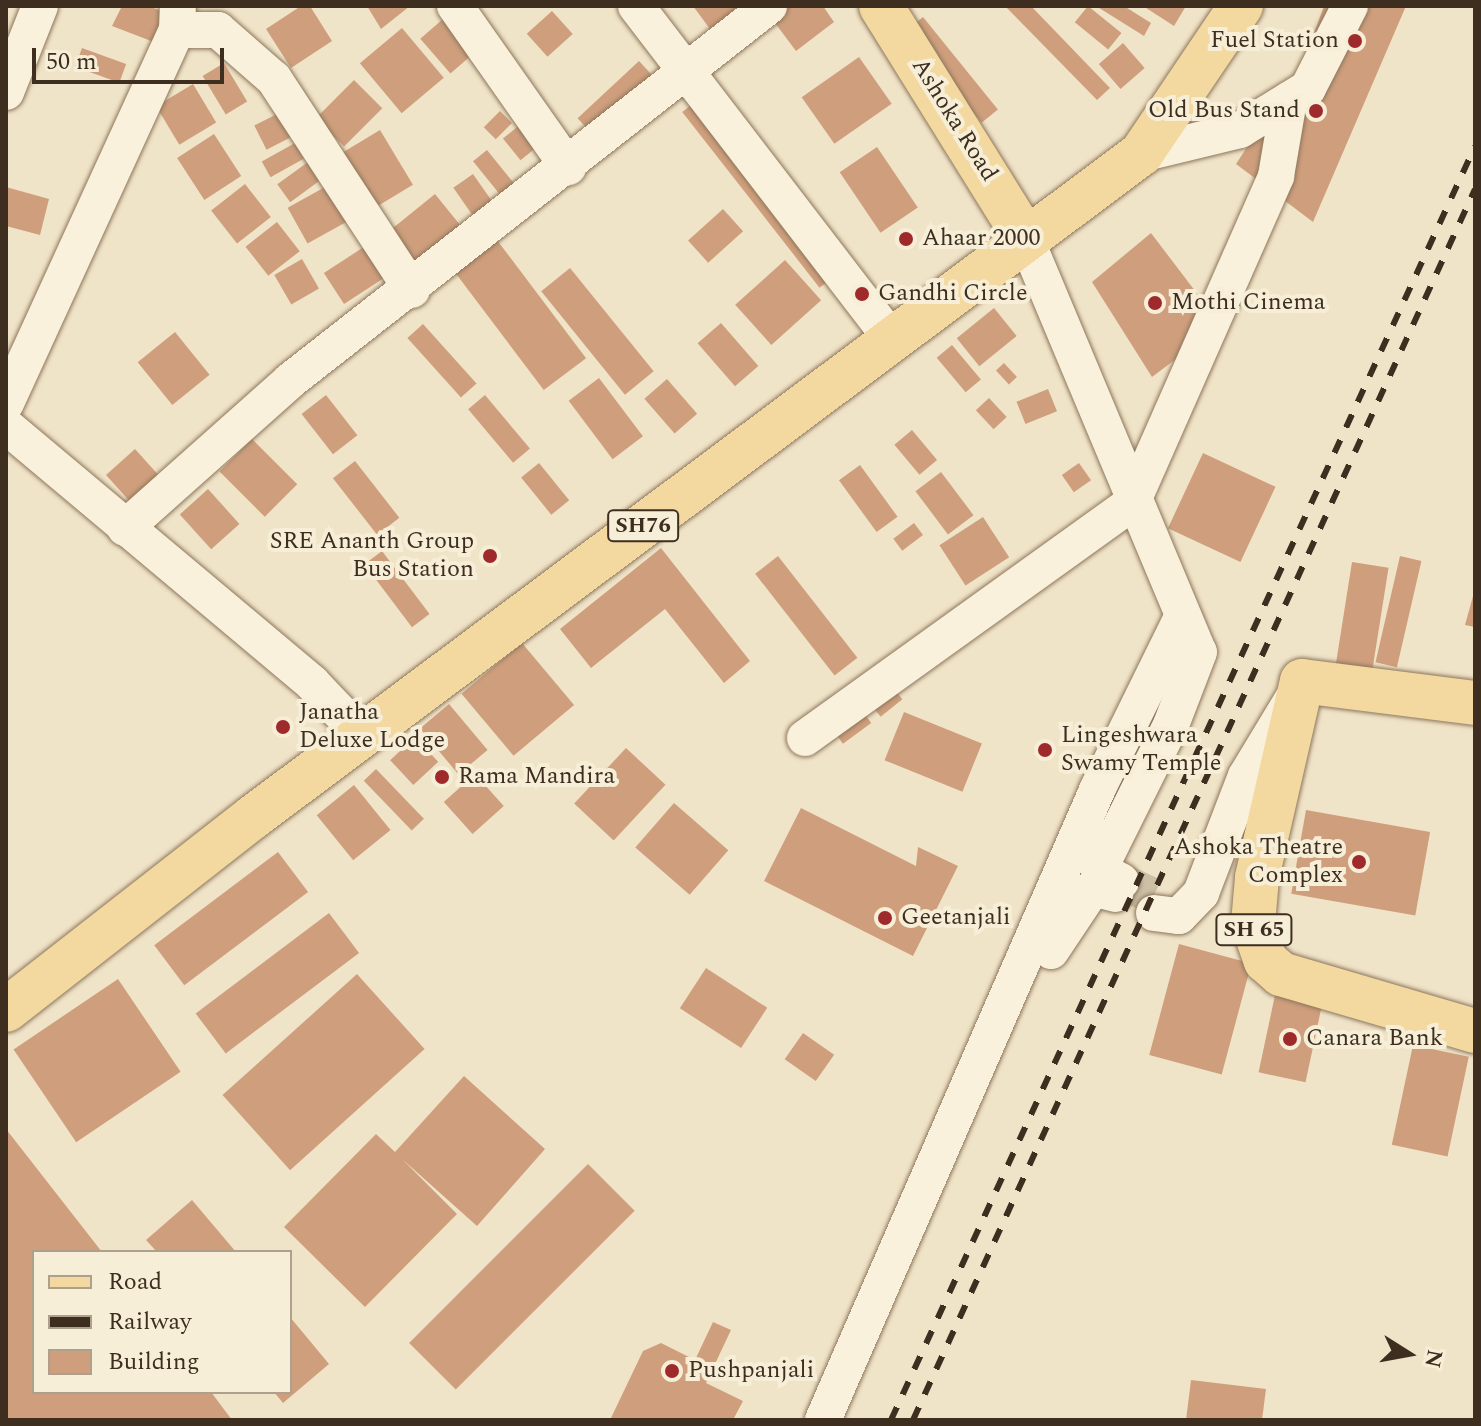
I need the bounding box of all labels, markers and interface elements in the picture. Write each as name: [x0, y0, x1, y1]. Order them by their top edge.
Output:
place label: Fuel Station: [1210, 27, 1339, 55]
scale bar: [36, 32, 228, 82]
marker: Fuel Station: [1346, 32, 1364, 50]
text: 50 m: [46, 44, 97, 80]
street label: Ashoka Road: [905, 53, 1003, 187]
place label: Old Bus Stand: [1148, 97, 1300, 125]
marker: Old Bus Stand: [1307, 102, 1325, 120]
place label: Ahaar 2000: [922, 225, 1041, 253]
marker: Ahaar 2000: [897, 230, 915, 248]
place label: Gandhi Circle: [878, 280, 1028, 308]
marker: Gandhi Circle: [853, 285, 871, 303]
place label: Mothi Cinema: [1171, 289, 1326, 317]
marker: Mothi Cinema: [1146, 294, 1164, 312]
road number: SH76: [607, 508, 679, 544]
place label: SRE Ananth Group Bus Station: [270, 528, 474, 584]
marker: SRE Ananth Group Bus Station: [481, 547, 499, 565]
place label: Janatha Deluxe Lodge: [299, 699, 445, 755]
marker: Janatha Deluxe Lodge: [274, 718, 292, 736]
place label: Lingeshwara Swamy Temple: [1061, 722, 1221, 778]
marker: Lingeshwara Swamy Temple: [1036, 741, 1054, 759]
place label: Rama Mandira: [458, 763, 615, 791]
marker: Rama Mandira: [433, 768, 451, 786]
place label: Ashoka Theatre Complex: [1174, 834, 1343, 890]
marker: Ashoka Theatre Complex: [1350, 853, 1368, 871]
place label: Geetanjali: [901, 904, 1010, 932]
marker: Geetanjali: [876, 909, 894, 927]
road number: SH 65: [1214, 912, 1294, 948]
place label: Canara Bank: [1306, 1025, 1443, 1053]
marker: Canara Bank: [1281, 1030, 1299, 1048]
legend: [32, 1250, 292, 1394]
text: Road: [108, 1264, 162, 1300]
text: Railway: [108, 1304, 192, 1340]
north arrow: [1369, 1314, 1449, 1394]
text: Building: [108, 1344, 200, 1380]
text: N: [1415, 1347, 1451, 1371]
place label: Pushpanjali: [688, 1357, 814, 1385]
marker: Pushpanjali: [663, 1362, 681, 1380]

